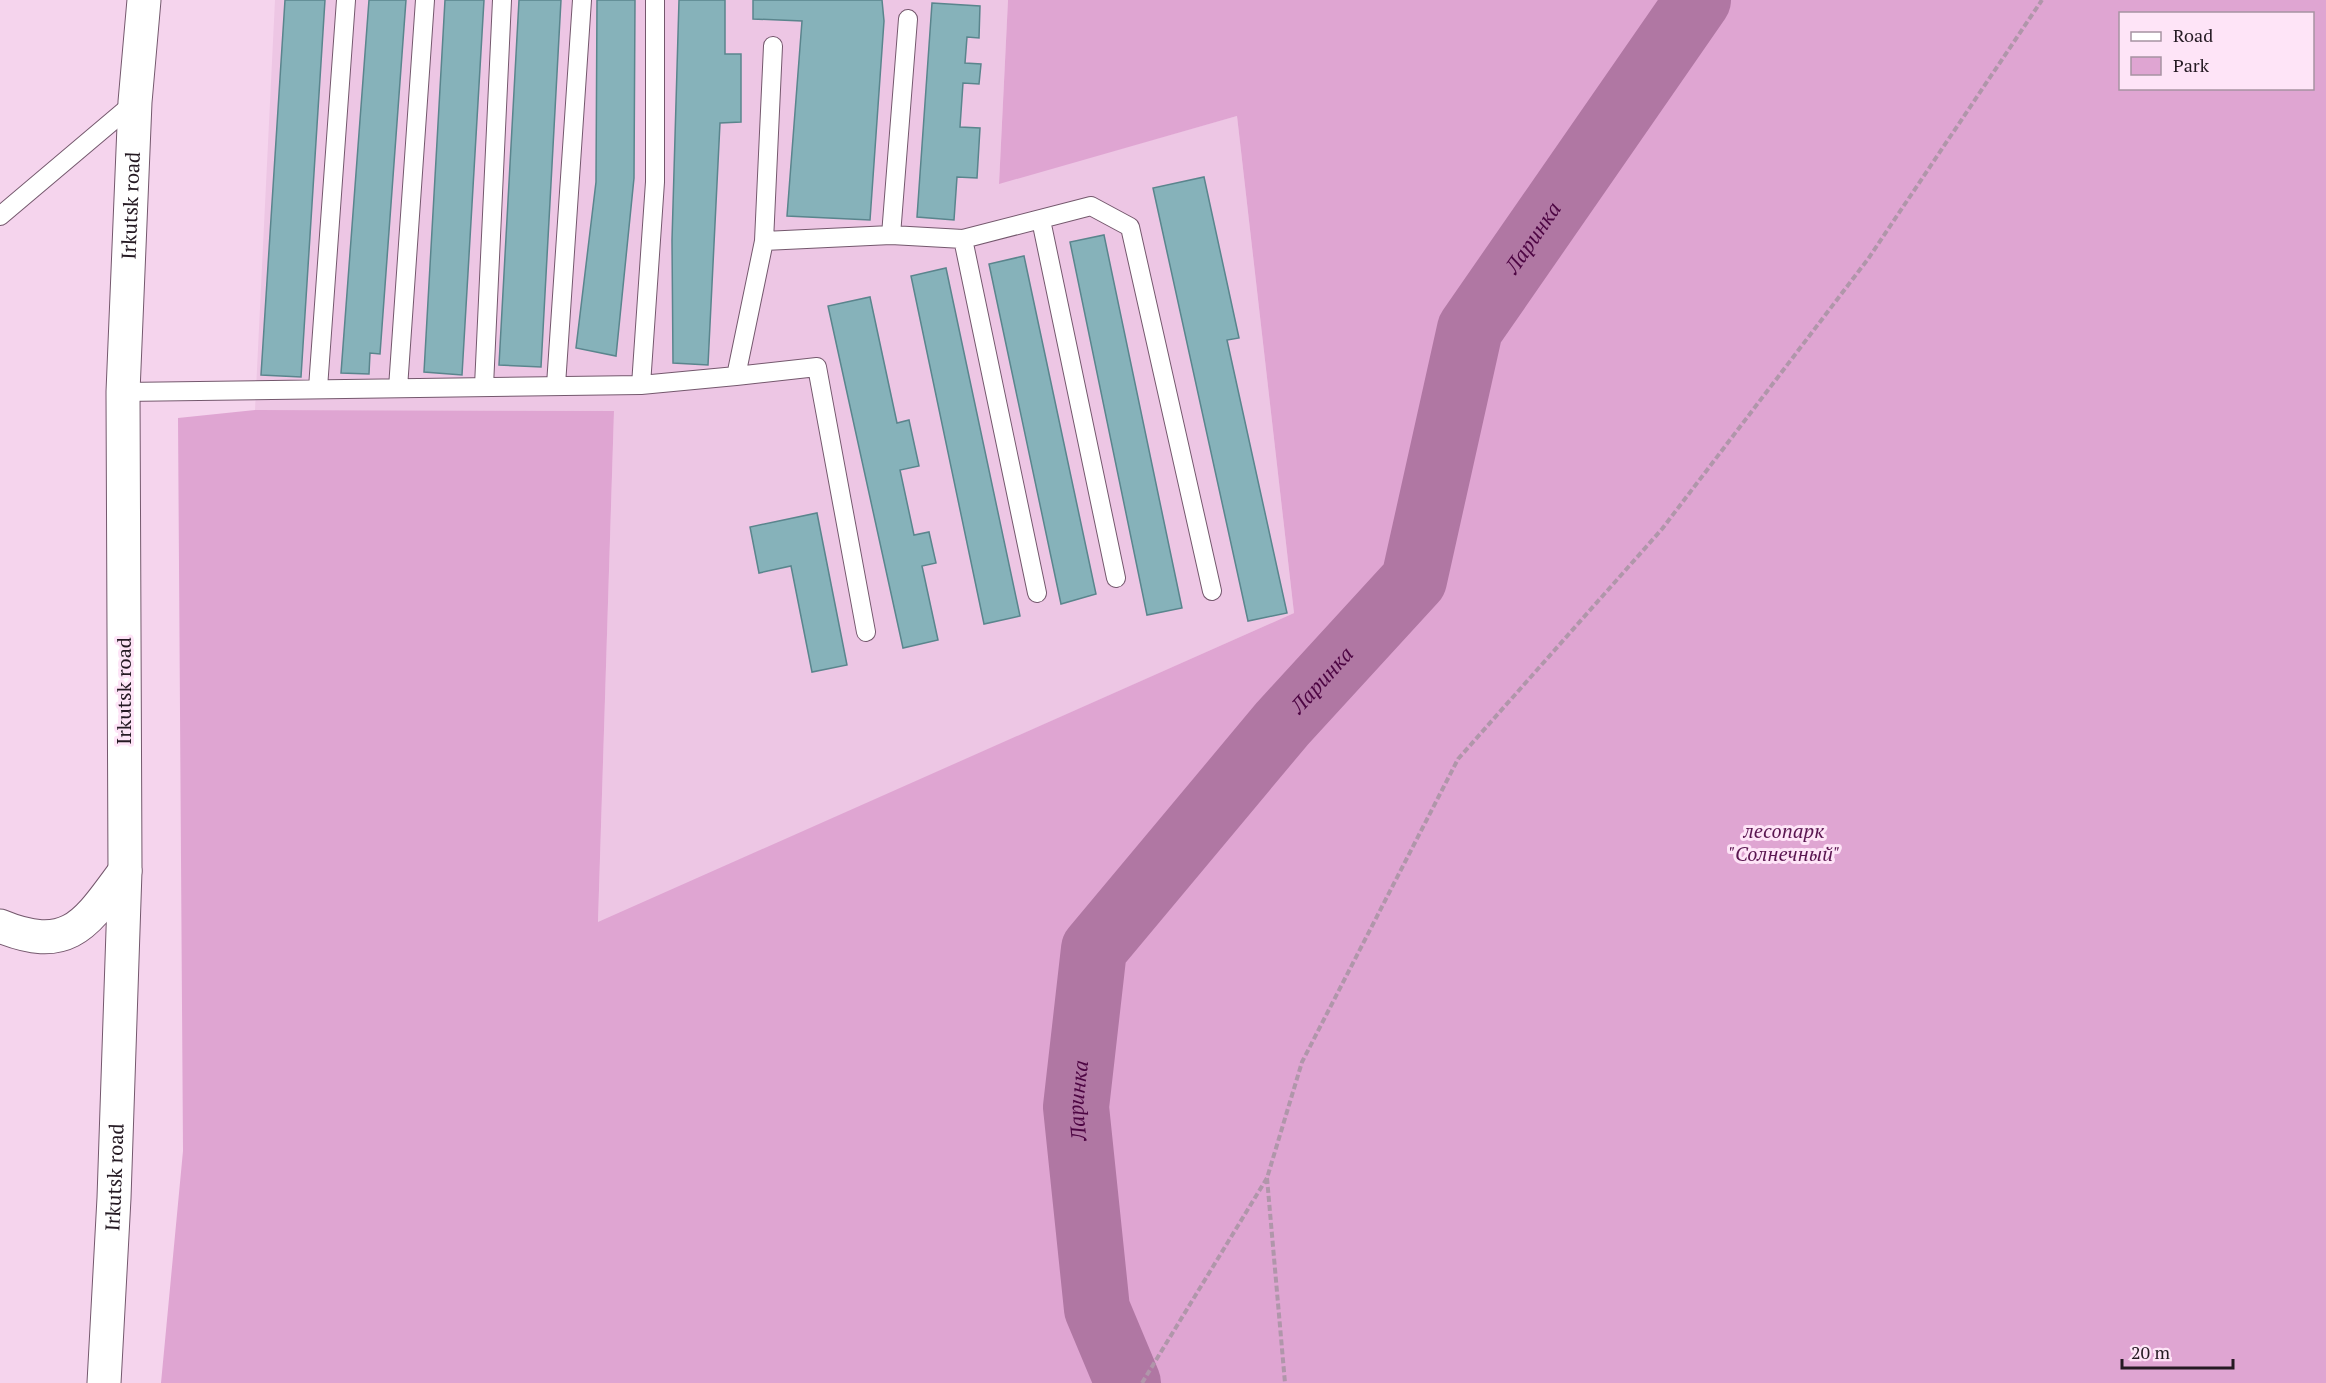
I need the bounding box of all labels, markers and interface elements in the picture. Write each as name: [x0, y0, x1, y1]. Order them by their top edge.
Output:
legend: [2119, 12, 2314, 90]
text: Road: [2173, 23, 2213, 47]
text: Park: [2173, 53, 2210, 77]
street label: Irkutsk road: [114, 151, 146, 260]
water label: Ларинка: [1497, 196, 1567, 279]
street label: Irkutsk road: [110, 637, 137, 745]
water label: Ларинка: [1283, 640, 1359, 720]
park label: лесопарк "Солнечный": [1728, 817, 1840, 867]
water label: Ларинка: [1061, 1058, 1094, 1143]
street label: Irkutsk road: [98, 1123, 130, 1232]
scale bar: [2122, 1332, 2233, 1370]
text: 20 m: [2131, 1340, 2171, 1364]

